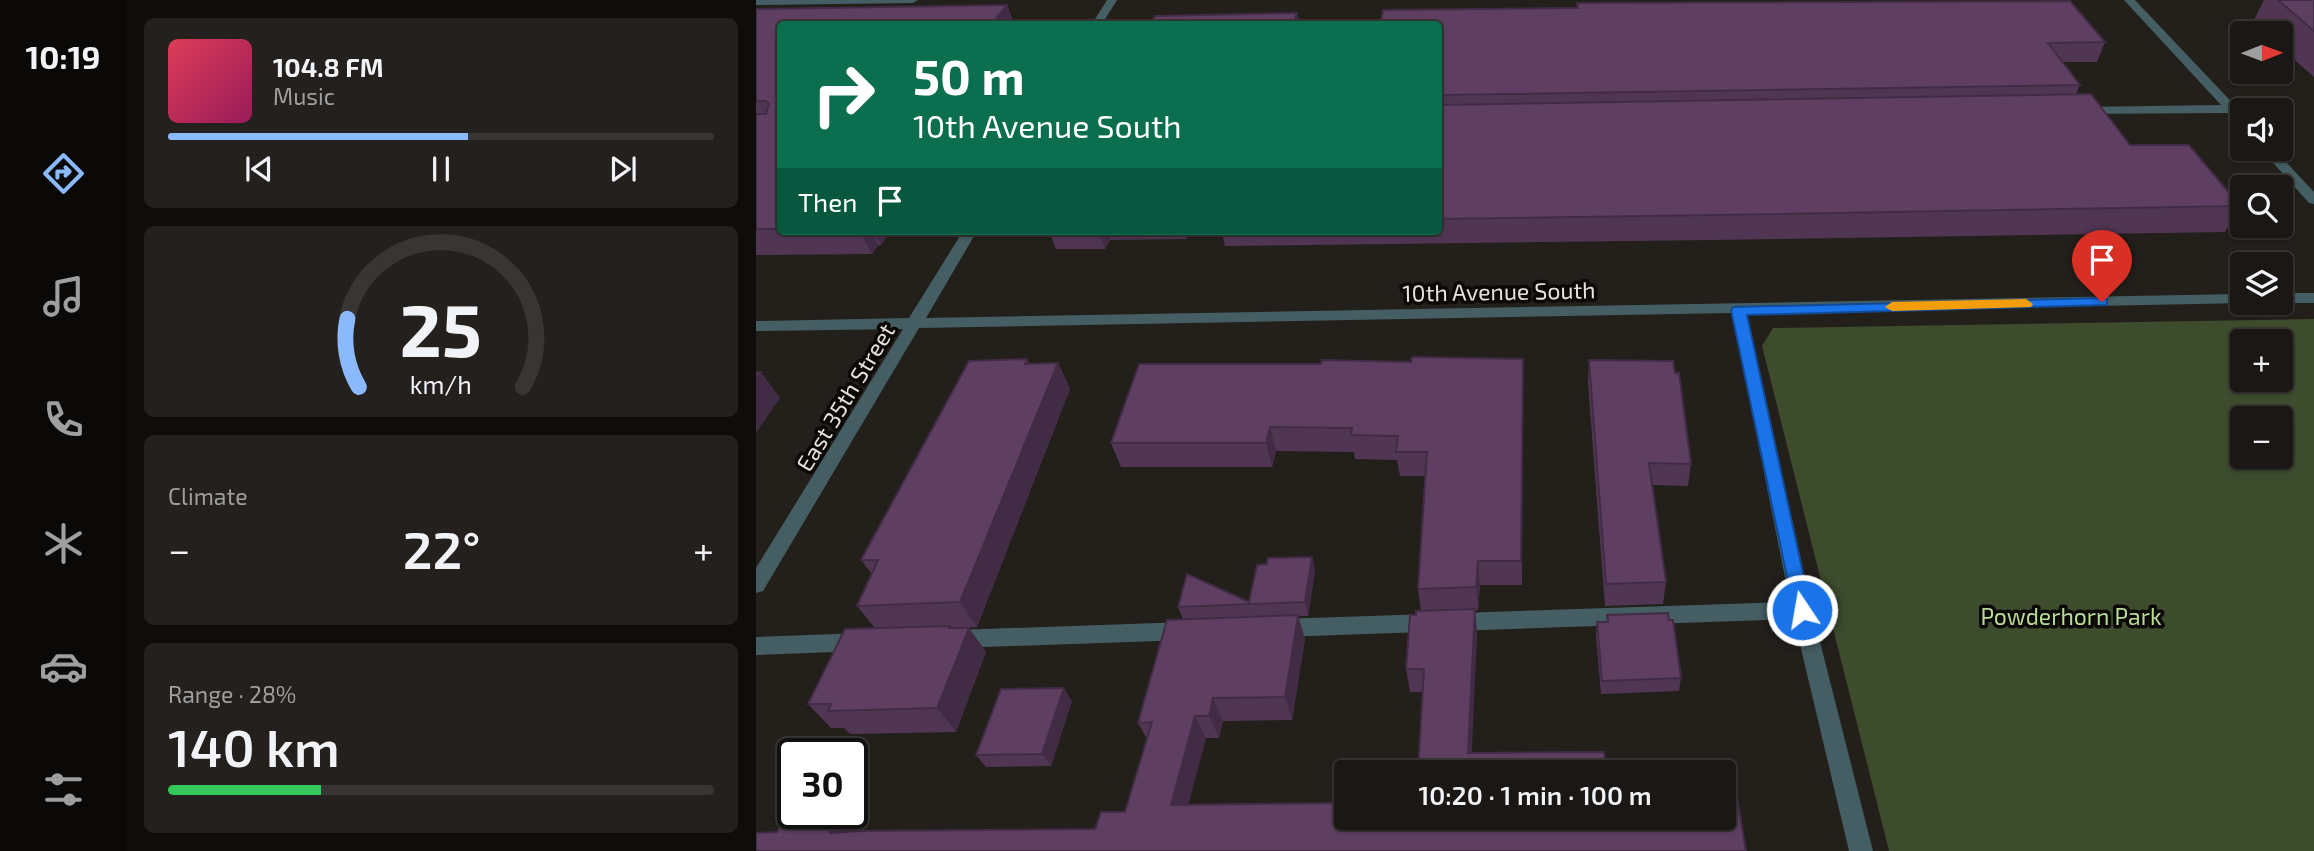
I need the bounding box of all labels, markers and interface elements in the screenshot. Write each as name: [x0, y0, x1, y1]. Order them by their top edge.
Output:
north arrow: [2230, 21, 2292, 84]
map controls: [2230, 21, 2293, 469]
text: 10:19: [26, 37, 100, 75]
text: 50 m: [913, 46, 1025, 105]
icon: right: [798, 49, 889, 140]
text: 104.8 FM: [273, 51, 384, 82]
text: Music: [273, 82, 335, 110]
button: sound: [2230, 98, 2293, 161]
text: 10th Avenue South: [913, 106, 1182, 144]
icon: directions: [39, 149, 88, 198]
icon: previous: [240, 150, 278, 188]
icon: pause: [422, 150, 460, 188]
icon: next: [604, 150, 642, 188]
button: search: [2230, 175, 2293, 238]
icon: arrive: [871, 182, 909, 220]
text: Then: [798, 186, 857, 217]
pin: [2072, 230, 2132, 302]
icon: arrive: [2083, 241, 2121, 279]
button: layers: [2230, 252, 2293, 315]
icon: music: [39, 272, 88, 321]
street label: 10th Avenue South: [1402, 275, 1596, 307]
text: 25: [400, 285, 482, 373]
street label: East 35th Street: [790, 318, 900, 476]
button: +: [2230, 329, 2293, 392]
text: km/h: [410, 369, 472, 399]
icon: phone: [39, 395, 88, 444]
button: −: [2230, 406, 2293, 469]
text: Climate: [168, 482, 248, 510]
text: 22°: [403, 517, 481, 579]
icon: climate: [39, 519, 88, 568]
text: −: [168, 526, 190, 572]
text: +: [693, 526, 714, 572]
position arrow: [1765, 573, 1839, 647]
park label: Powderhorn Park: [1980, 602, 2162, 630]
icon: car: [39, 642, 88, 691]
text: Range · 28%: [168, 680, 296, 708]
text: 140 km: [168, 715, 340, 777]
speed limit sign: 30: [777, 738, 868, 829]
icon: filters: [39, 765, 88, 814]
text: 10:20 · 1 min · 100 m: [1418, 779, 1652, 810]

